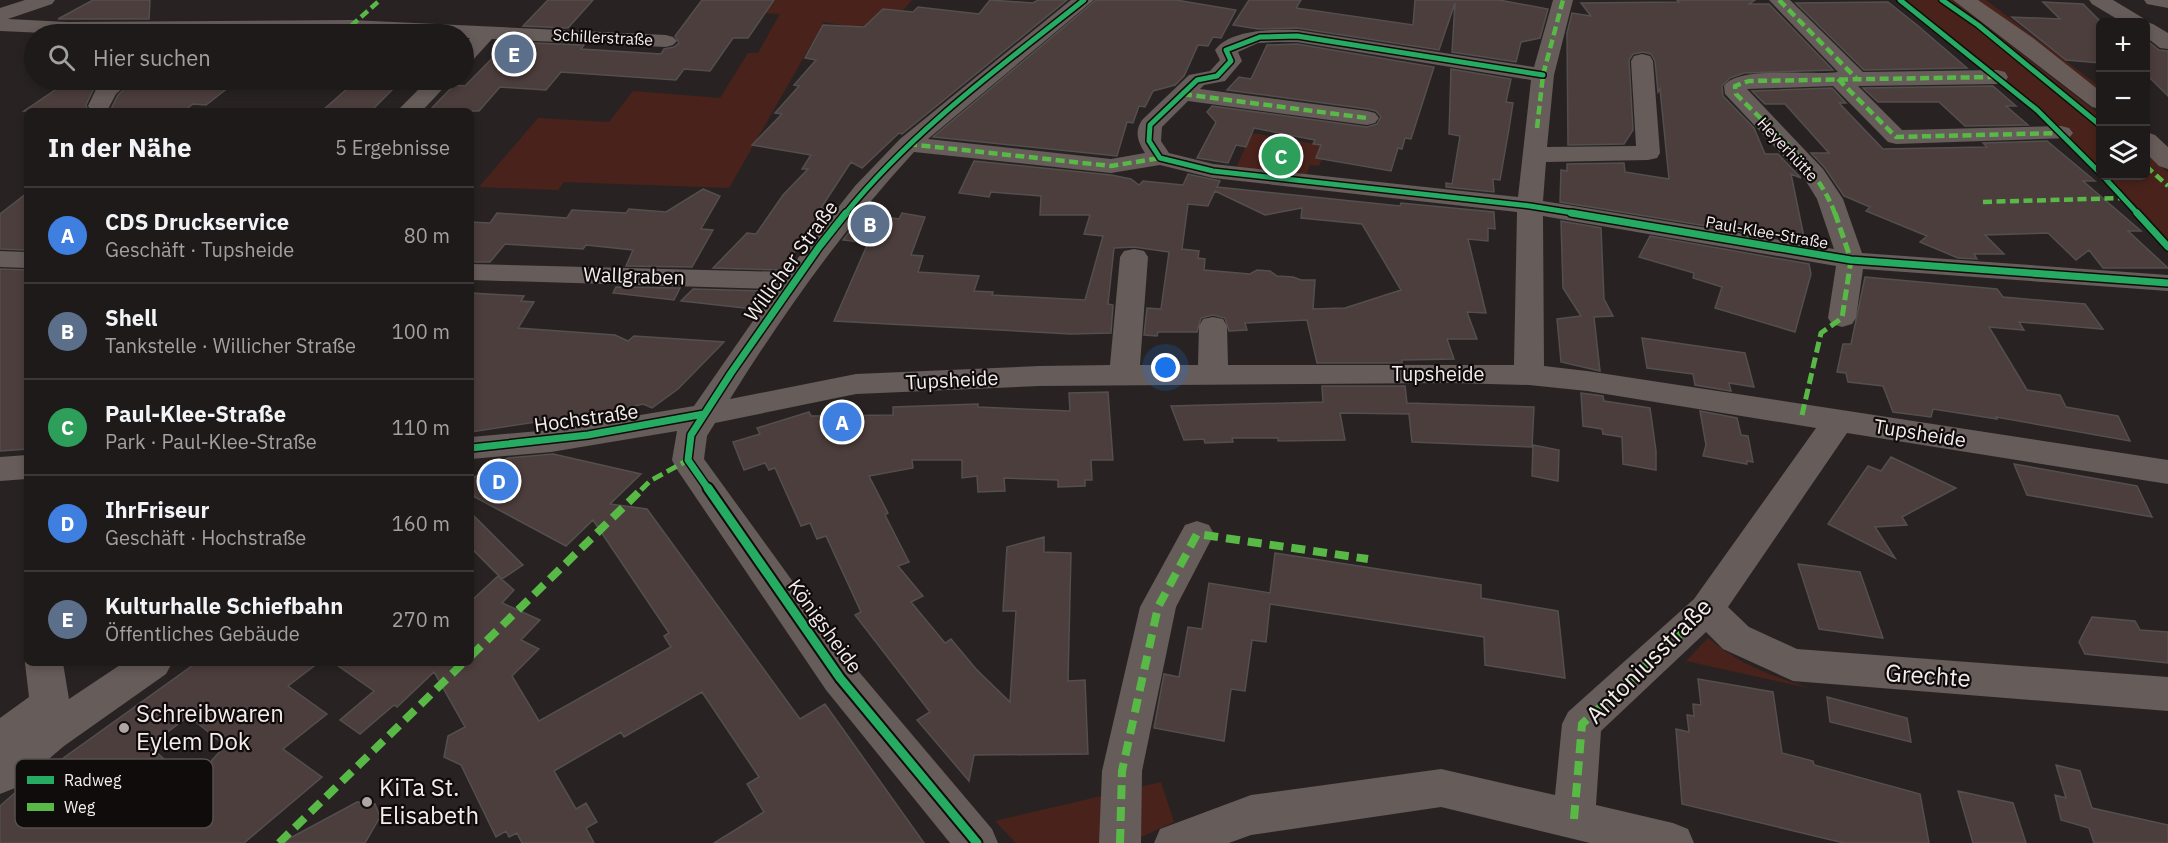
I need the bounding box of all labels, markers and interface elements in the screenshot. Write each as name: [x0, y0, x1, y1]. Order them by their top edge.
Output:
map controls: [2096, 18, 2150, 180]
button: +: [2096, 18, 2150, 72]
search box: [24, 24, 474, 90]
street label: Schillerstraße: [552, 24, 654, 50]
pin: E: [494, 32, 534, 76]
icon: search: [45, 41, 78, 74]
text: Hier suchen: [93, 43, 211, 72]
button: −: [2096, 72, 2150, 126]
street label: Heyerhütte: [1753, 113, 1823, 185]
button: layers: [2096, 126, 2150, 180]
text: In der Nähe: [48, 130, 192, 164]
text: 5 Ergebnisse: [335, 134, 450, 161]
pin: C: [1262, 134, 1300, 178]
street label: Willicher Straße: [738, 195, 844, 327]
pin: B: [850, 202, 890, 246]
text: CDS Druckservice: [105, 207, 289, 236]
street label: Paul-Klee-Straße: [1704, 211, 1830, 253]
text: A: [61, 222, 74, 249]
text: 80 m: [404, 222, 450, 249]
text: Geschäft · Tupsheide: [105, 236, 294, 263]
street label: Wallgraben: [583, 260, 685, 291]
text: Shell: [105, 303, 157, 332]
text: B: [61, 318, 74, 345]
text: 100 m: [392, 318, 450, 345]
text: Tankstelle · Willicher Straße: [105, 332, 356, 359]
your location: [1151, 353, 1180, 382]
street label: Tupsheide: [1391, 360, 1485, 387]
street label: Tupsheide: [905, 364, 999, 395]
street label: Hochstraße: [532, 397, 640, 438]
text: Paul-Klee-Straße: [105, 399, 286, 428]
pin: A: [822, 400, 862, 444]
street label: Tupsheide: [1872, 412, 1968, 453]
text: C: [61, 414, 74, 441]
text: 110 m: [392, 414, 450, 441]
text: Park · Paul-Klee-Straße: [105, 428, 317, 455]
pin: D: [480, 458, 518, 504]
text: IhrFriseur: [105, 495, 209, 524]
text: D: [61, 510, 74, 537]
text: 160 m: [392, 510, 450, 537]
text: Geschäft · Hochstraße: [105, 524, 306, 551]
street label: Königsheide: [782, 573, 869, 678]
street label: Antoniusstraße: [1578, 590, 1718, 730]
text: Kulturhalle Schiefbahn: [105, 591, 343, 620]
text: E: [61, 606, 74, 633]
text: 270 m: [392, 606, 450, 633]
text: Öffentliches Gebäude: [105, 620, 300, 647]
street label: Grechte: [1884, 656, 1972, 694]
place label: Schreibwaren Eylem Dok: [136, 697, 284, 757]
marker: Schreibwaren Eylem Dok: [117, 721, 131, 735]
legend: [15, 759, 213, 828]
text: Radweg: [64, 770, 122, 790]
place label: KiTa St. Elisabeth: [379, 771, 479, 831]
marker: KiTa St. Elisabeth: [360, 795, 374, 809]
text: Weg: [64, 797, 96, 817]

